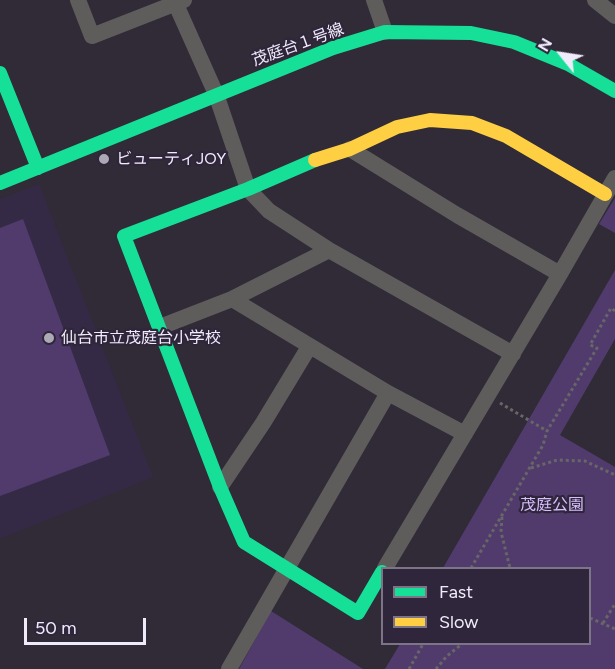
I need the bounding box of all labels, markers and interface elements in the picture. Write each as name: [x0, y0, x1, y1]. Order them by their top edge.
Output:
street label: 茂庭台１号線: [250, 20, 346, 70]
north arrow: [531, 24, 591, 84]
text: N: [534, 35, 556, 55]
place label: ビューティJOY: [116, 149, 226, 169]
marker: ビューティJOY: [97, 152, 111, 166]
place label: 仙台市立茂庭台小学校: [61, 328, 221, 348]
marker: 仙台市立茂庭台小学校: [42, 331, 56, 345]
park label: 茂庭公園: [520, 495, 584, 515]
legend: [381, 567, 591, 645]
text: Fast: [439, 581, 473, 603]
scale bar: [27, 606, 148, 644]
text: Slow: [439, 611, 478, 633]
text: 50 m: [35, 617, 77, 639]

